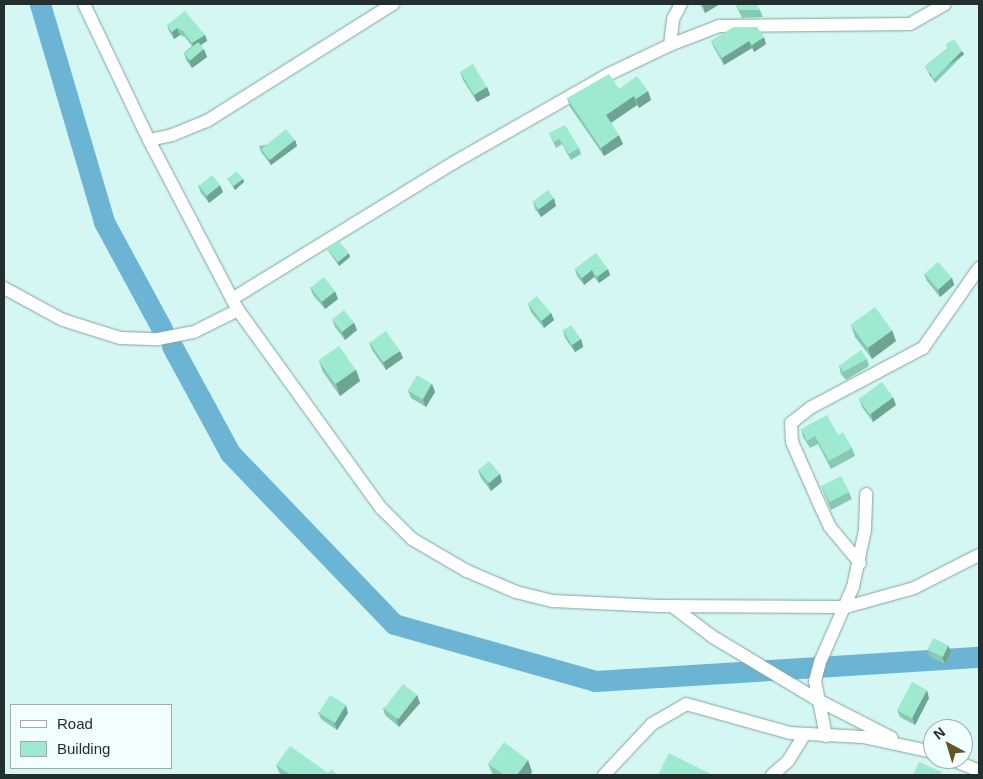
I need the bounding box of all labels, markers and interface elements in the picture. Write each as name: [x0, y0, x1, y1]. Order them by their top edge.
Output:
legend: [10, 704, 172, 769]
text: Road: [57, 715, 93, 732]
north arrow: [923, 719, 973, 769]
text: N: [930, 724, 948, 743]
text: Building: [57, 740, 110, 757]

